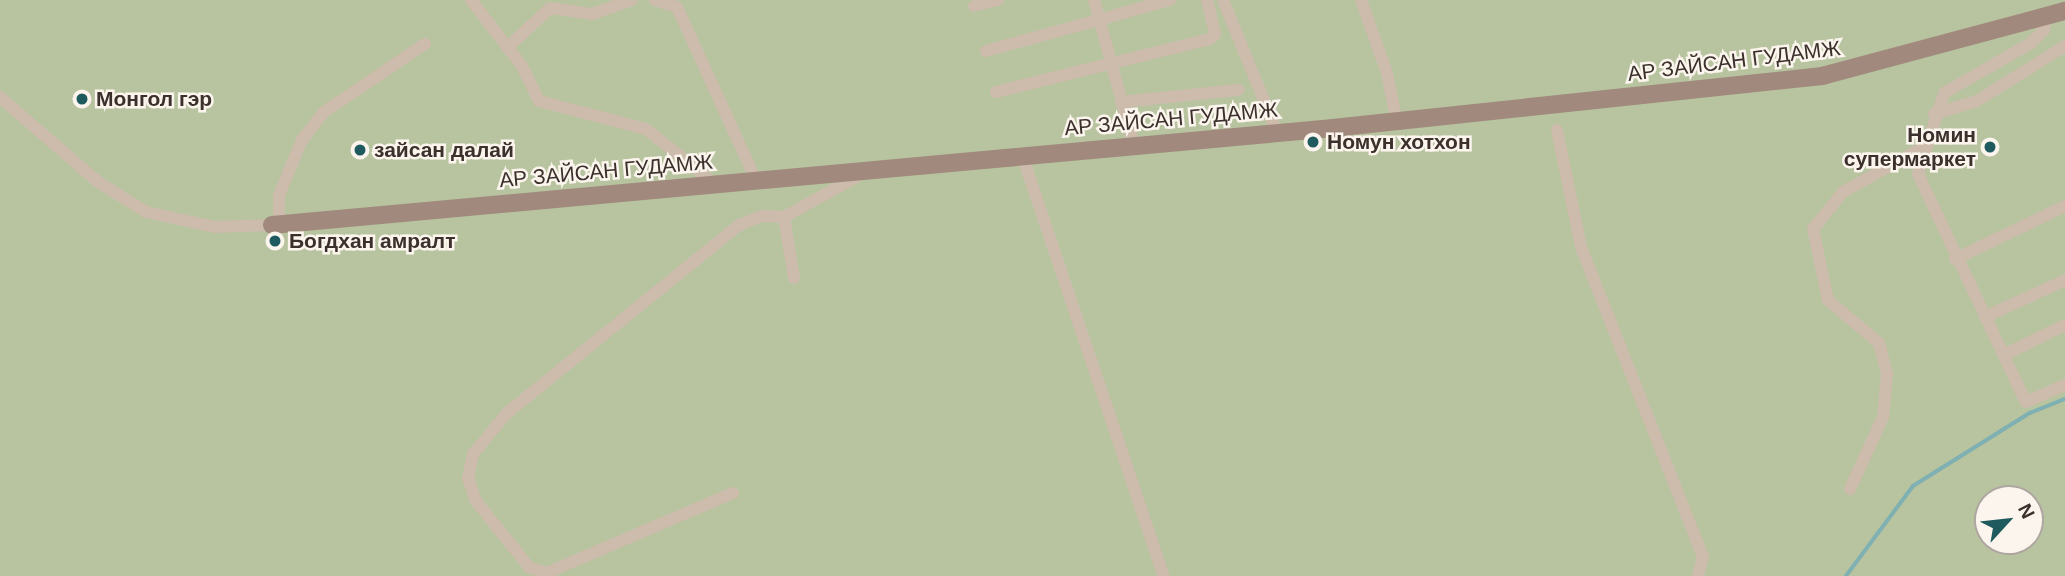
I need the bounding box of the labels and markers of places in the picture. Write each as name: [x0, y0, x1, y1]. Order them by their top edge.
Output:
place label: Монгол гэр: [96, 86, 212, 112]
marker: Монгол гэр: [74, 91, 90, 107]
place label: Номин супермаркет: [1844, 122, 1976, 172]
place label: Номун хотхон: [1327, 129, 1471, 155]
marker: Номун хотхон: [1305, 134, 1321, 150]
place label: зайсан далай: [374, 137, 514, 163]
marker: Номин супермаркет: [1982, 139, 1998, 155]
marker: зайсан далай: [352, 142, 368, 158]
place label: Богдхан амралт: [289, 228, 455, 254]
marker: Богдхан амралт: [267, 233, 283, 249]

